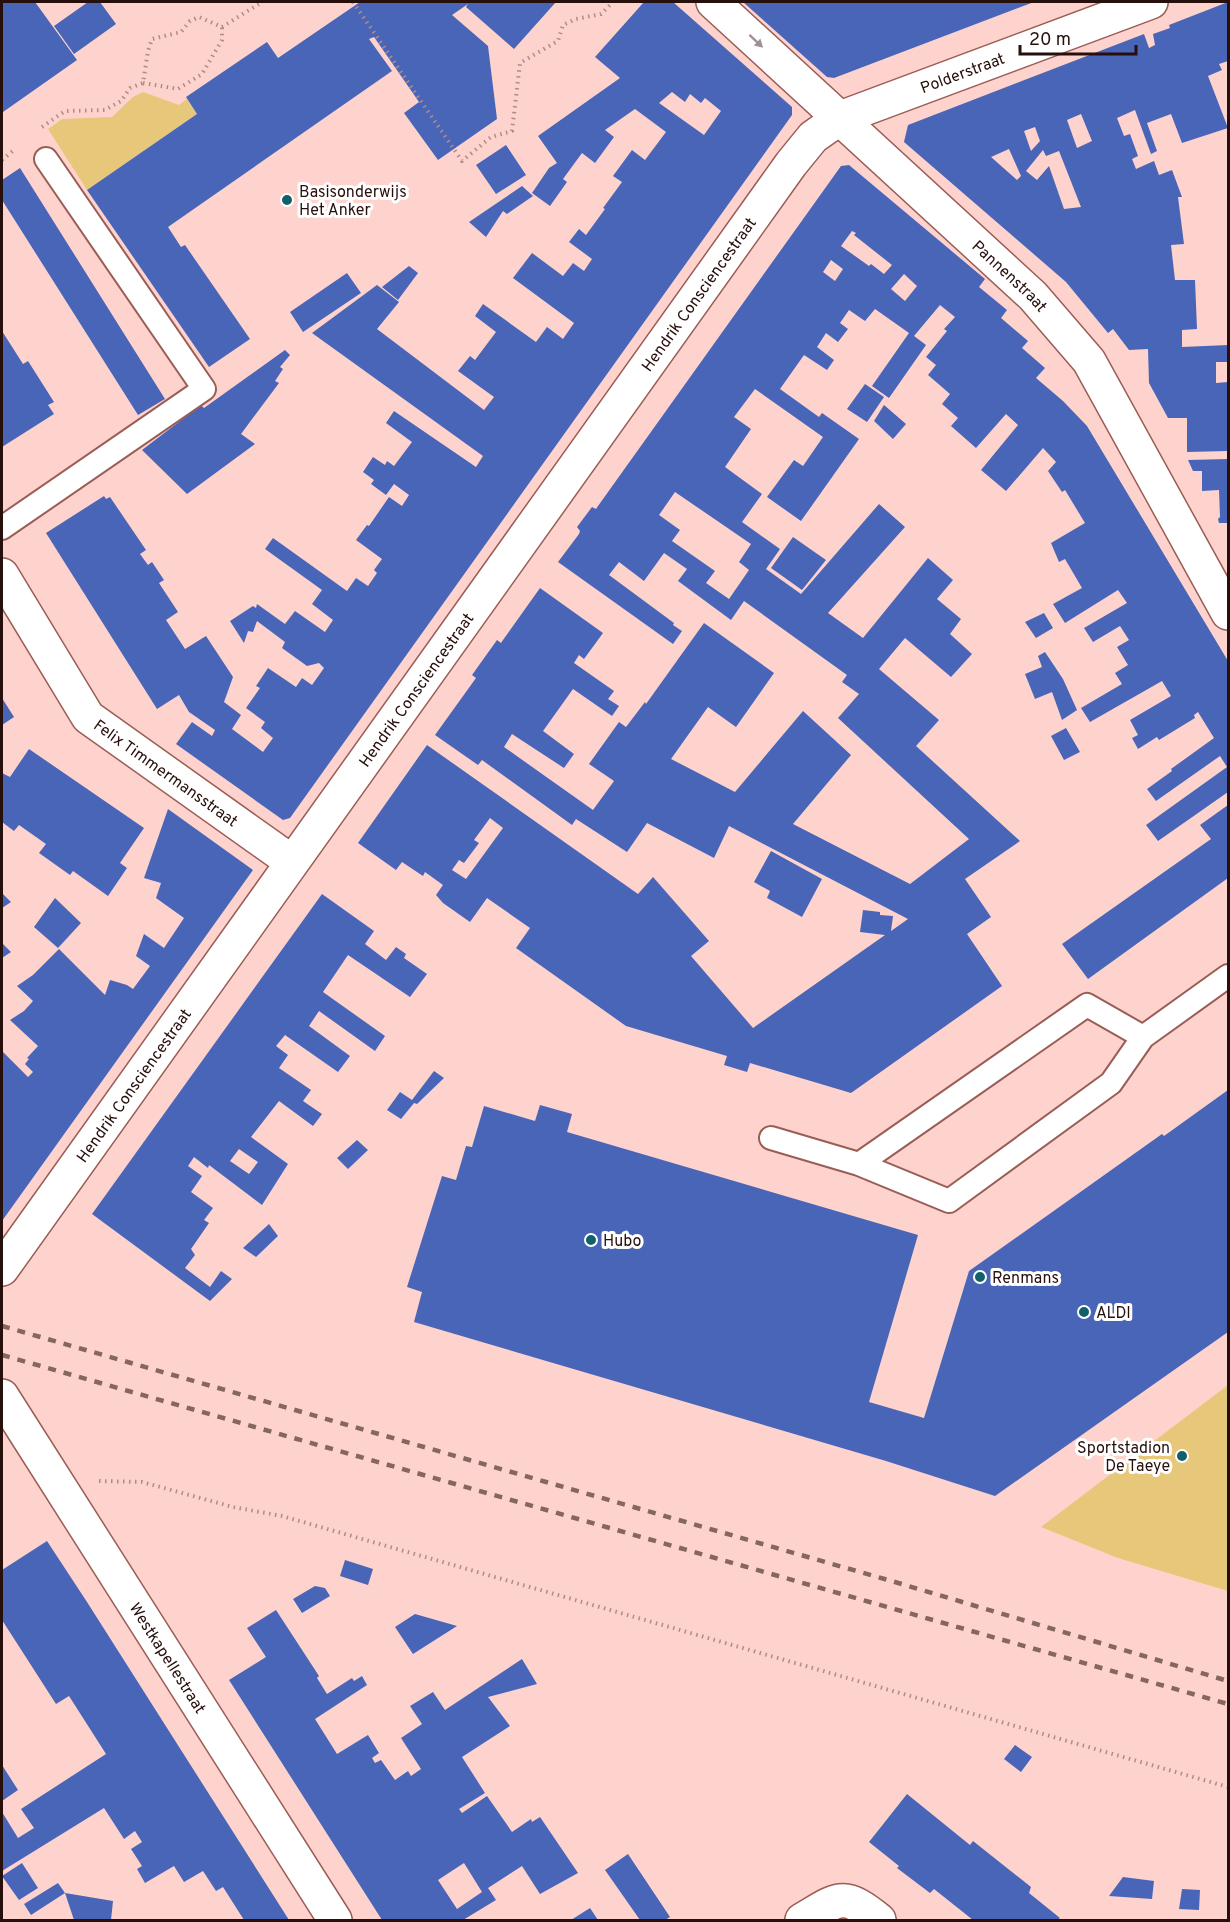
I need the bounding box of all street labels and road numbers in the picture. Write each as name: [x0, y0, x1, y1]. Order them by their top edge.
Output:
street label: Polderstraat: [918, 49, 1008, 99]
street label: Hendrik Consciencestraat: [638, 214, 762, 376]
street label: Pannenstraat: [967, 237, 1050, 317]
street label: Hendrik Consciencestraat: [356, 610, 479, 772]
street label: Felix Timmermansstraat: [89, 716, 241, 832]
street label: Hendrik Consciencestraat: [73, 1005, 197, 1167]
street label: Westkapellestraat: [124, 1599, 209, 1718]

